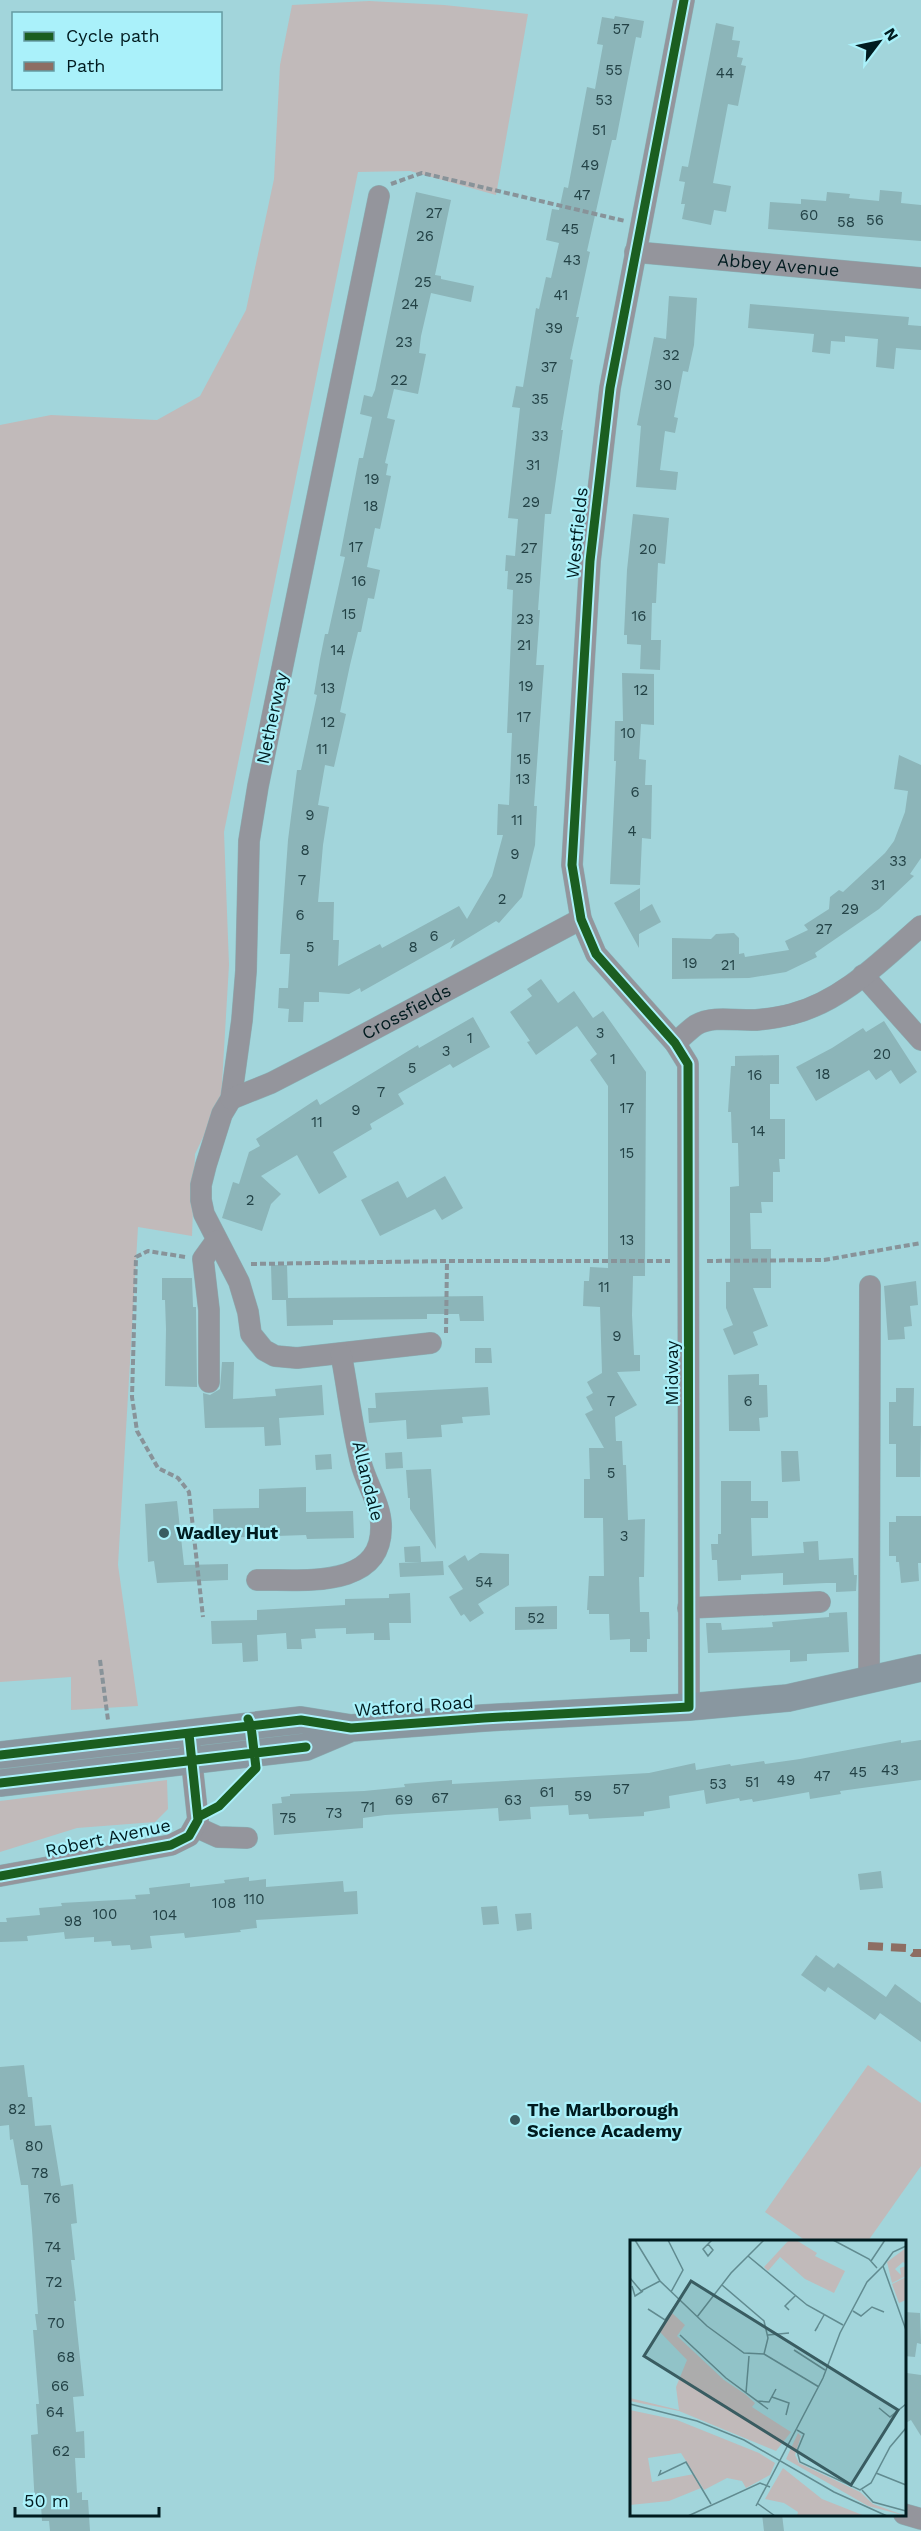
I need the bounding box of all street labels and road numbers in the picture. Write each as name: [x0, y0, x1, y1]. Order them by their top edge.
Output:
street label: Abbey Avenue: [717, 249, 840, 281]
street label: Westfields: [561, 486, 592, 580]
street label: Netherway: [252, 669, 292, 766]
street label: Crossfields: [358, 979, 454, 1044]
street label: Midway: [661, 1340, 682, 1406]
street label: Allandale: [348, 1439, 389, 1523]
street label: Watford Road: [354, 1691, 474, 1720]
street label: Robert Avenue: [43, 1814, 172, 1861]

